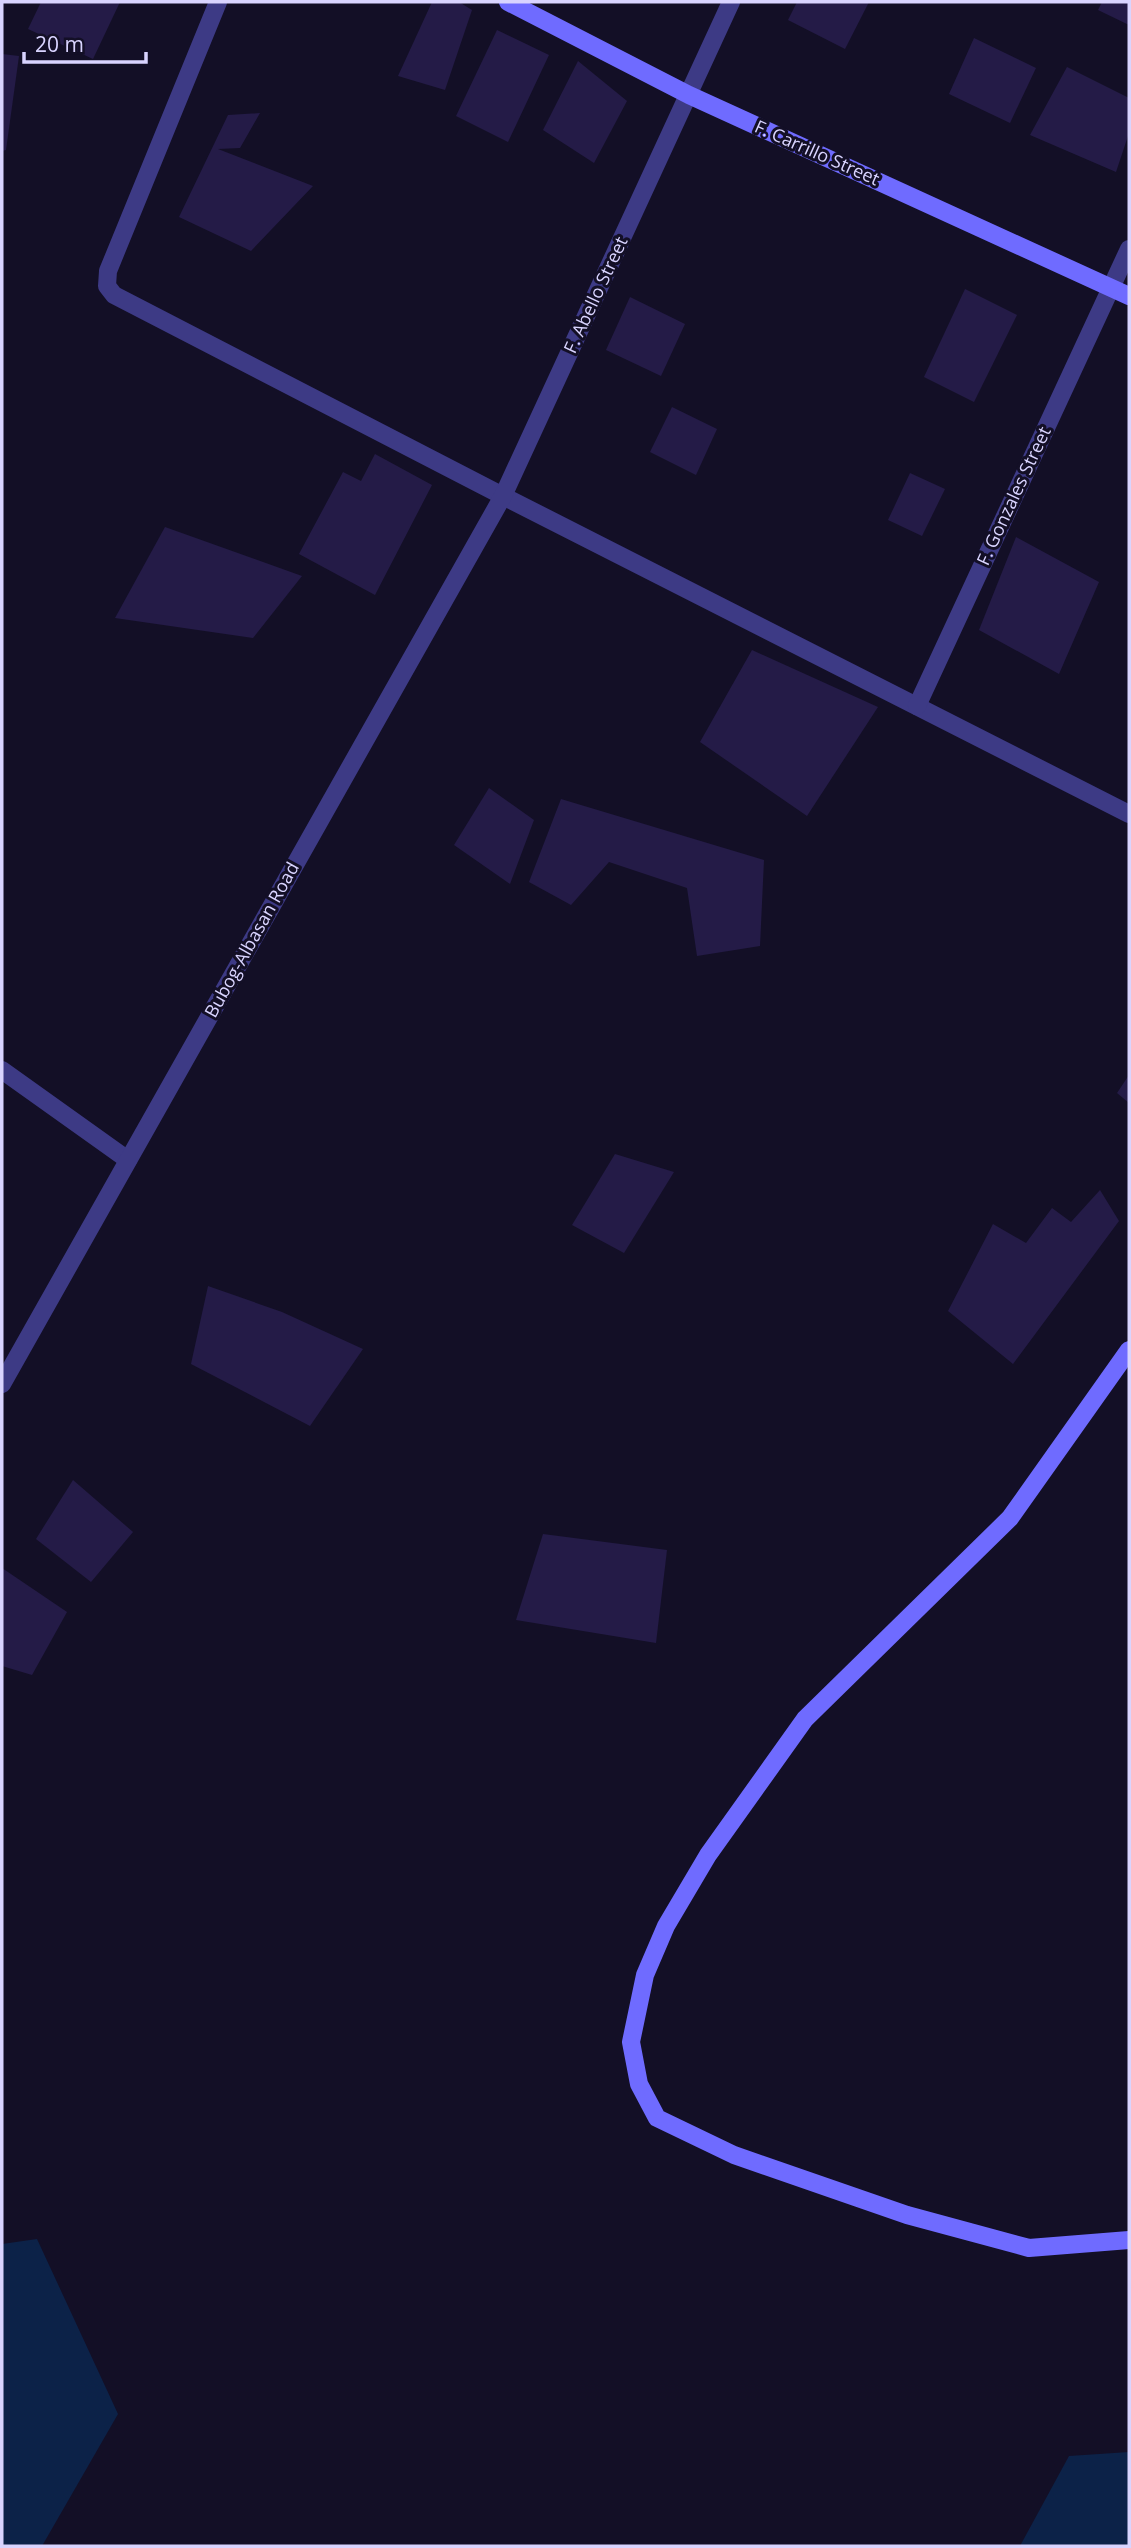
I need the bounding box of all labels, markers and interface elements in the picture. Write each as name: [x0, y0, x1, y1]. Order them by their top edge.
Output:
scale bar: [24, 21, 147, 65]
text: 20 m: [35, 30, 84, 58]
street label: F. Carrillo Street: [751, 114, 884, 190]
street label: F. Abello Street: [558, 232, 633, 357]
street label: F. Gonzales Street: [970, 422, 1056, 569]
street label: Bubog-Albasan Road: [198, 857, 304, 1022]

